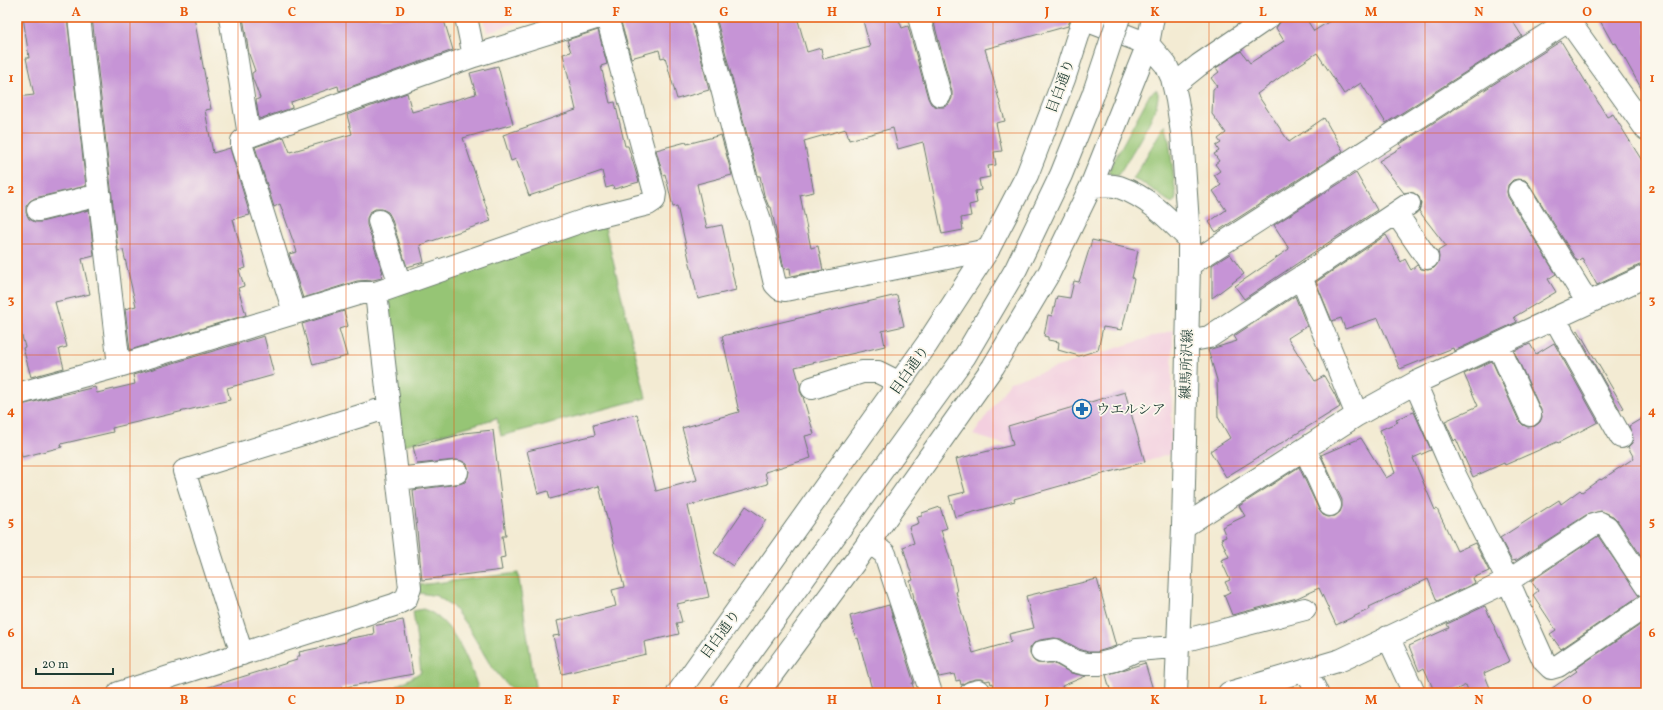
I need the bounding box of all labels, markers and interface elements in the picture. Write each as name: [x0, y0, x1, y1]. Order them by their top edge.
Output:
text: A: [71, 4, 81, 22]
text: B: [180, 4, 189, 22]
text: C: [288, 4, 296, 22]
text: D: [395, 4, 405, 22]
text: E: [504, 4, 512, 22]
text: F: [612, 4, 620, 22]
text: G: [719, 4, 729, 22]
text: H: [827, 4, 837, 22]
text: I: [937, 4, 942, 22]
text: J: [1044, 4, 1050, 22]
text: K: [1150, 4, 1160, 22]
text: L: [1259, 4, 1267, 22]
text: M: [1365, 4, 1378, 22]
text: N: [1474, 4, 1484, 22]
text: O: [1582, 4, 1592, 22]
street label: 目白通り: [1043, 57, 1080, 116]
text: 1: [8, 70, 14, 88]
text: 1: [1649, 70, 1655, 88]
text: 2: [8, 181, 15, 199]
text: 2: [1649, 181, 1656, 199]
text: 3: [8, 292, 15, 310]
text: 3: [1649, 292, 1656, 310]
street label: 練馬所沢線: [1177, 329, 1198, 399]
street label: 目白通り: [886, 342, 934, 399]
pharmacy icon: ウエルシア: [1071, 398, 1093, 420]
place label: ウエルシア: [1096, 401, 1166, 420]
text: 4: [7, 403, 15, 421]
text: 4: [1648, 403, 1656, 421]
text: 5: [8, 514, 14, 532]
text: 5: [1649, 514, 1655, 532]
street label: 目白通り: [697, 607, 745, 663]
text: 6: [7, 625, 15, 643]
text: 6: [1648, 625, 1656, 643]
scale bar: [36, 650, 113, 676]
text: 20 m: [42, 657, 69, 673]
text: A: [71, 692, 81, 710]
text: B: [180, 692, 189, 710]
text: C: [288, 692, 296, 710]
text: D: [395, 692, 405, 710]
text: E: [504, 692, 512, 710]
text: F: [612, 692, 620, 710]
text: G: [719, 692, 729, 710]
text: H: [827, 692, 837, 710]
text: I: [937, 692, 942, 710]
text: J: [1044, 692, 1050, 710]
text: K: [1150, 692, 1160, 710]
text: L: [1259, 692, 1267, 710]
text: M: [1365, 692, 1378, 710]
text: N: [1474, 692, 1484, 710]
text: O: [1582, 692, 1592, 710]

